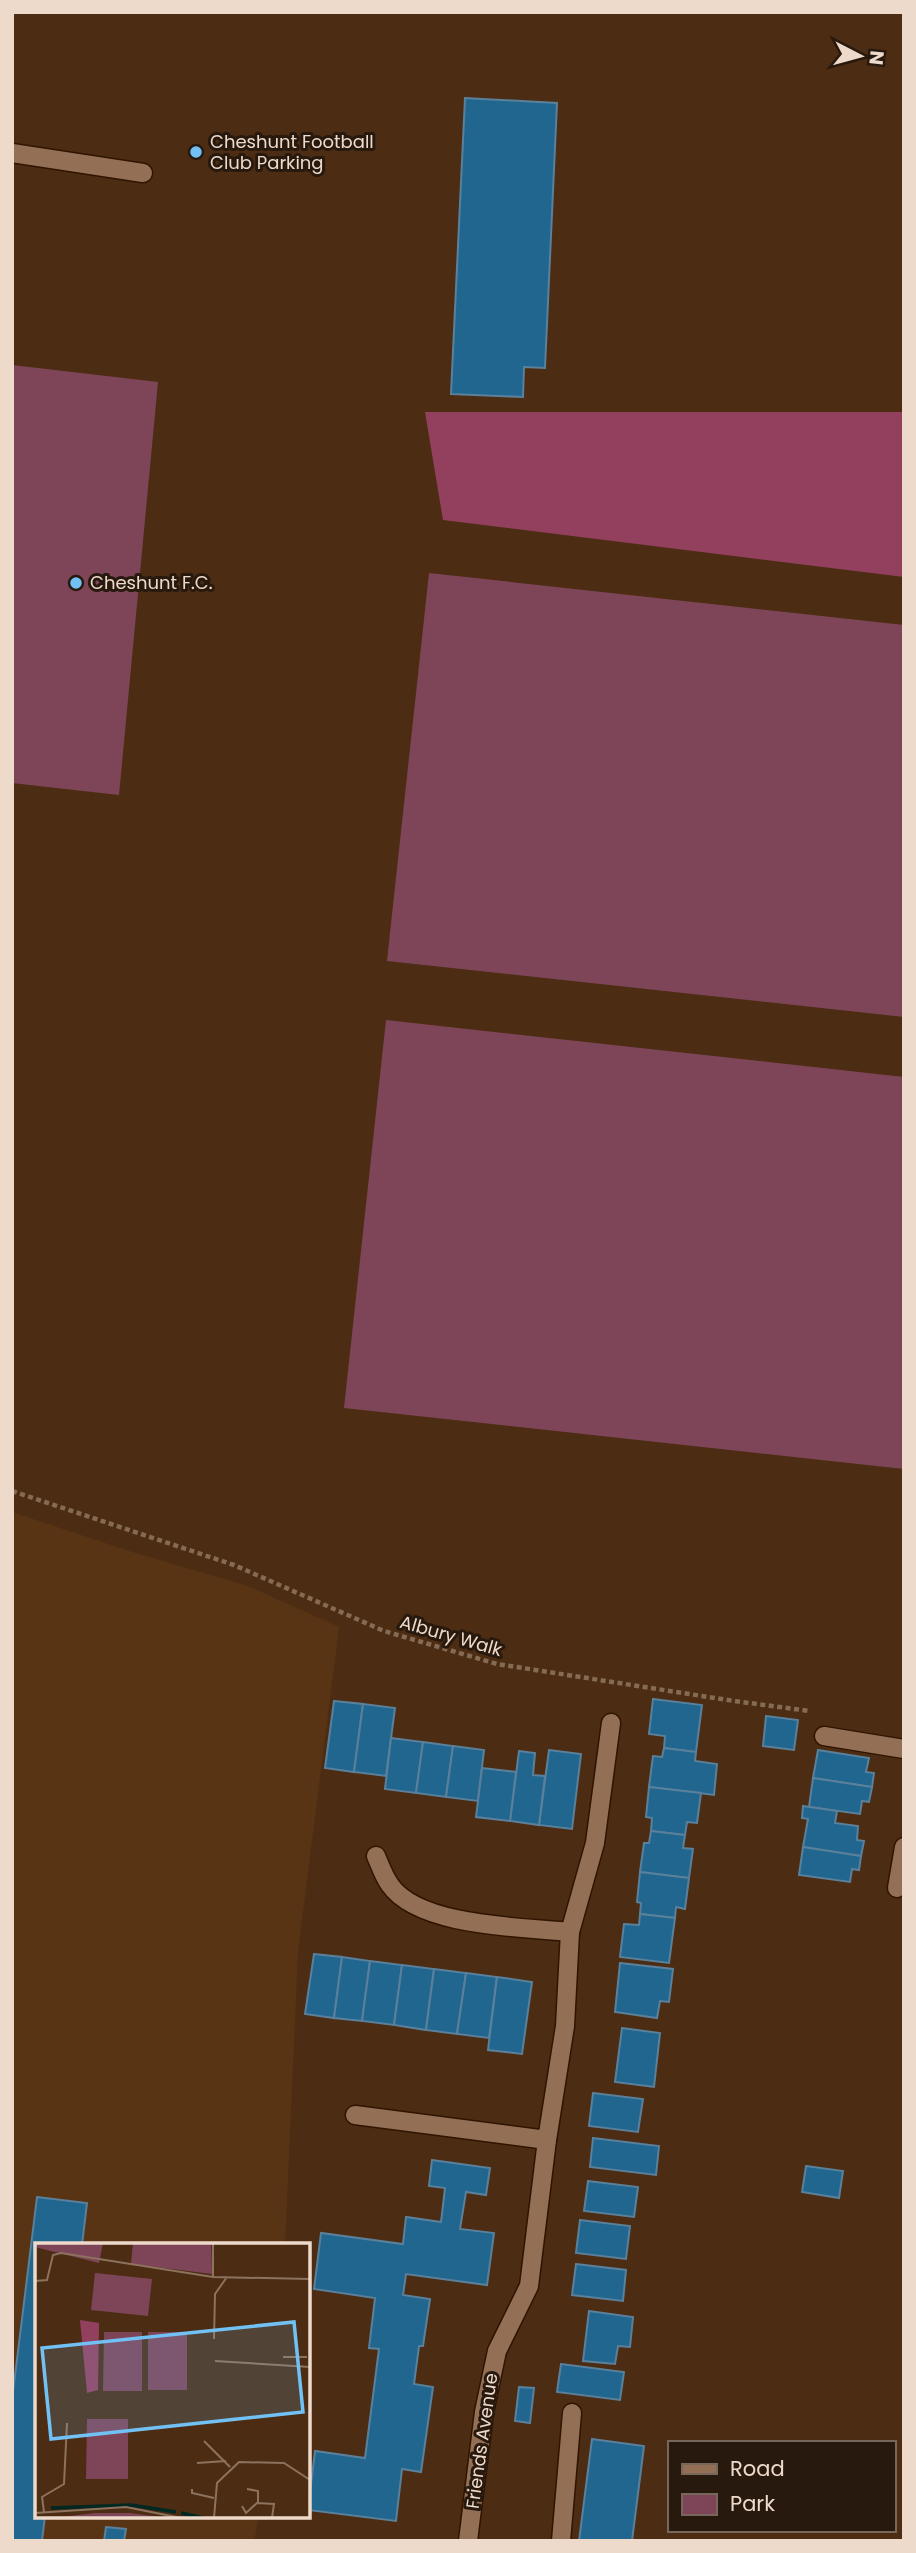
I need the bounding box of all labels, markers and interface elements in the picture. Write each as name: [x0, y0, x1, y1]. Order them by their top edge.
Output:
north arrow: [825, 21, 895, 91]
text: N: [862, 49, 891, 66]
place label: Cheshunt Football Club Parking: [210, 129, 374, 175]
marker: Cheshunt Football Club Parking: [188, 144, 204, 160]
place label: Cheshunt F.C.: [90, 570, 212, 595]
marker: Cheshunt F.C.: [68, 575, 84, 591]
street label: Albury Walk: [397, 1609, 506, 1662]
inset map: [35, 2243, 310, 2518]
street label: Friends Avenue: [460, 2371, 503, 2510]
legend: [668, 2441, 895, 2532]
text: Road: [730, 2454, 785, 2483]
text: Park: [730, 2489, 775, 2518]

